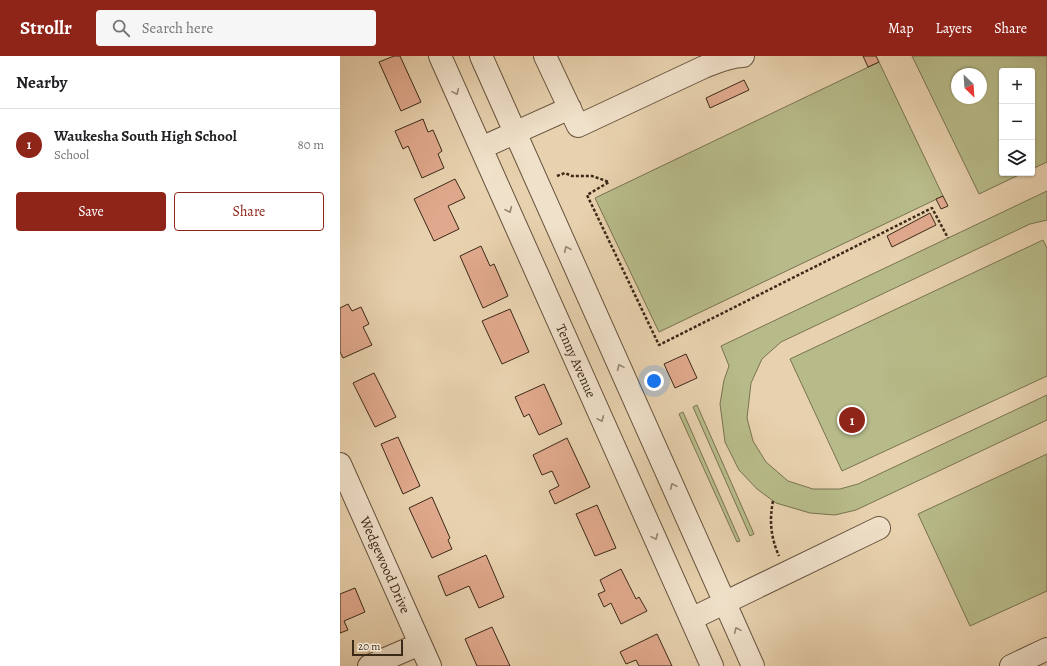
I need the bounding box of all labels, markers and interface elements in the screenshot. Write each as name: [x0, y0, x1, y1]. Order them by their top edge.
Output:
search box: [96, 10, 376, 46]
text: Strollr: [20, 15, 72, 41]
icon: search: [110, 17, 132, 39]
text: Search here: [142, 18, 213, 38]
text: Map: [888, 19, 914, 38]
text: Layers: [936, 19, 972, 38]
text: Share: [994, 19, 1027, 38]
north arrow: [951, 68, 987, 104]
map controls: [999, 68, 1035, 176]
button: +: [999, 68, 1035, 104]
text: Nearby: [16, 71, 67, 94]
one-way arrow: [451, 88, 459, 95]
button: −: [999, 104, 1035, 140]
text: Waukesha South High School: [54, 126, 237, 146]
text: 1: [27, 136, 31, 153]
text: 80 m: [297, 136, 324, 153]
button: layers: [999, 140, 1035, 176]
text: School: [54, 146, 89, 163]
button: Save: [16, 192, 166, 231]
button: Share: [174, 192, 324, 231]
one-way arrow: [504, 207, 512, 214]
one-way arrow: [564, 245, 572, 253]
street label: Tenny Avenue: [551, 321, 601, 401]
one-way arrow: [617, 364, 625, 372]
your location: [644, 371, 664, 391]
pin: 1: [839, 405, 865, 435]
one-way arrow: [596, 414, 604, 422]
one-way arrow: [670, 483, 678, 490]
street label: Wedgewood Drive: [355, 513, 415, 617]
one-way arrow: [650, 534, 658, 541]
one-way arrow: [734, 627, 742, 635]
scale bar: [352, 638, 403, 657]
text: 20 m: [358, 639, 380, 654]

